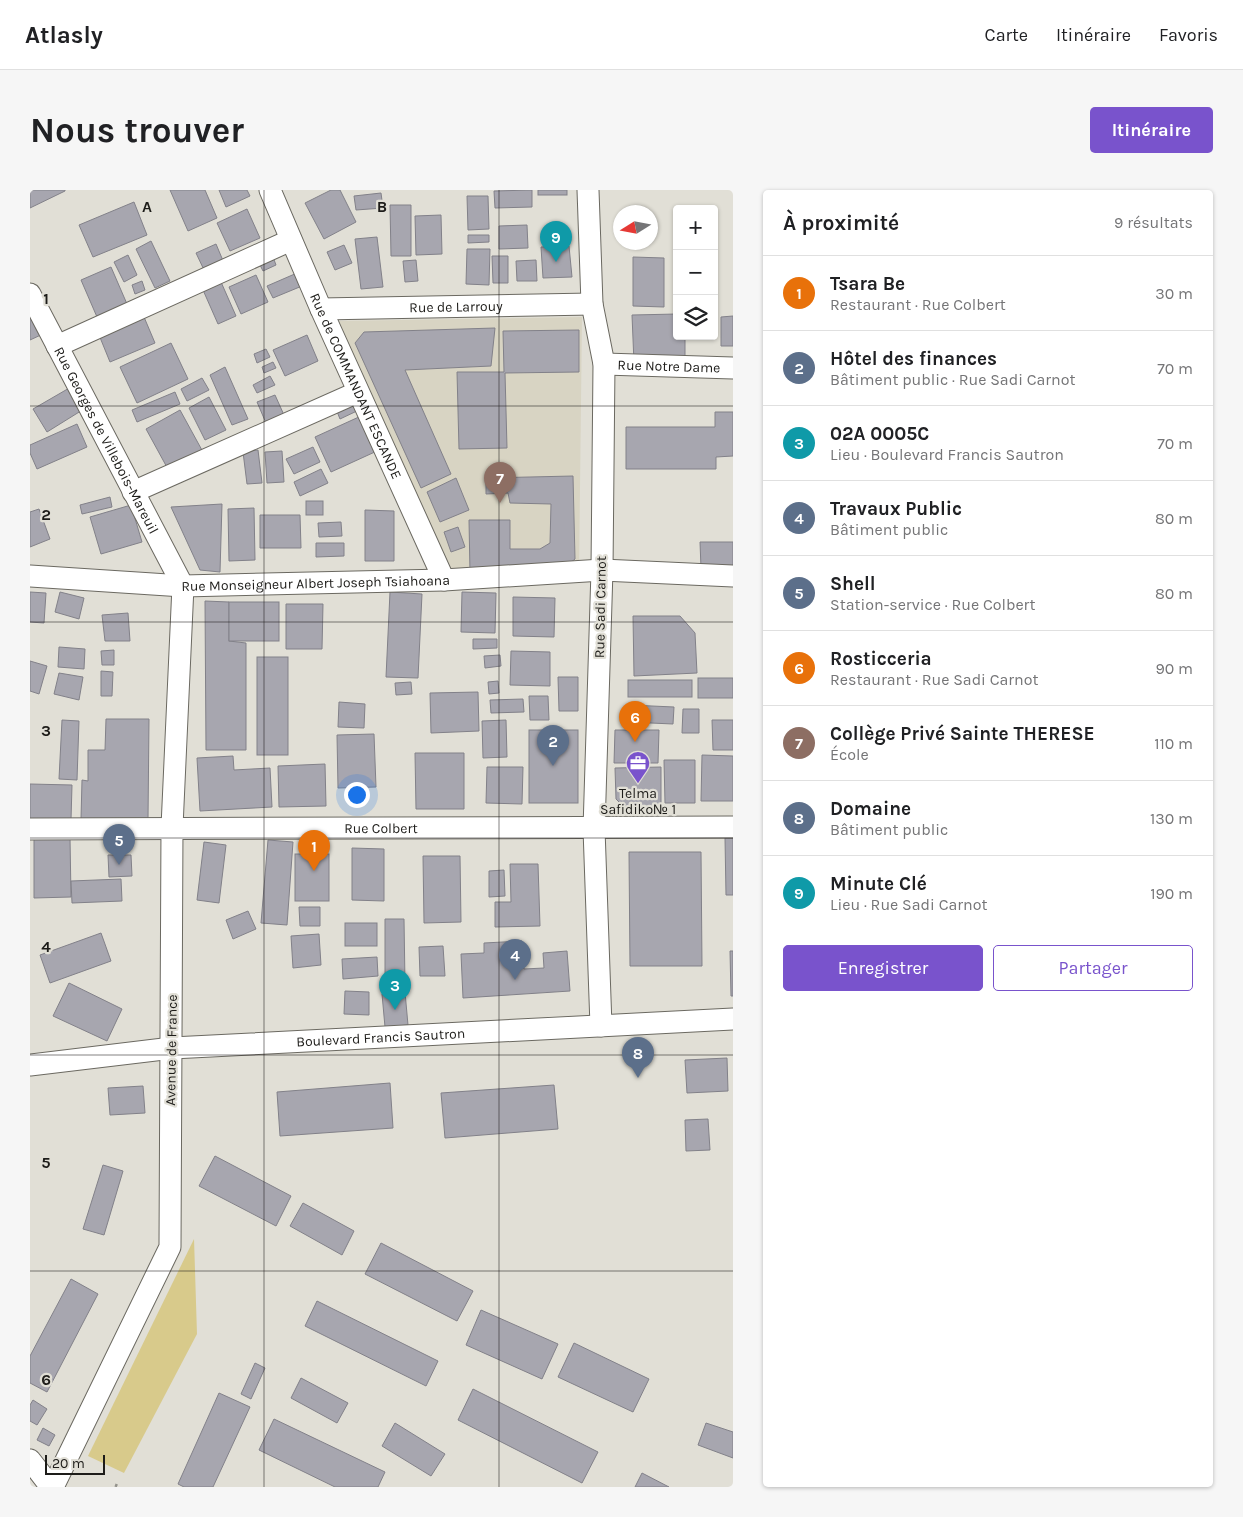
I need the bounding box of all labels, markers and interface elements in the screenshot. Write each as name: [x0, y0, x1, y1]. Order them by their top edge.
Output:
text: Atlasly: [25, 21, 103, 49]
text: Carte: [985, 24, 1028, 46]
text: Itinéraire: [1056, 24, 1131, 46]
text: Favoris: [1159, 24, 1218, 46]
button: Itinéraire: [1090, 107, 1213, 153]
text: Nous trouver: [30, 110, 244, 151]
text: A: [142, 197, 152, 216]
text: B: [377, 197, 387, 216]
north arrow: [613, 205, 658, 250]
map controls: [673, 205, 718, 340]
button: +: [673, 205, 718, 250]
text: À proximité: [783, 211, 899, 235]
text: 9 résultats: [1114, 213, 1193, 232]
pin: 9: [540, 221, 572, 262]
button: −: [673, 250, 718, 295]
text: Tsara Be: [830, 273, 905, 295]
text: 1: [796, 284, 802, 303]
text: 30 m: [1155, 284, 1193, 303]
text: 1: [43, 289, 49, 308]
street label: Rue de COMMANDANT ESCANDE: [306, 291, 405, 482]
button: layers: [673, 295, 718, 340]
text: Restaurant · Rue Colbert: [830, 295, 1006, 314]
street label: Rue de Larrouy: [409, 298, 503, 316]
street label: Rue Georges de Villebois-Mareuil: [50, 344, 162, 537]
text: Hôtel des finances: [830, 348, 997, 370]
street label: Rue Notre Dame: [617, 356, 721, 377]
text: 2: [794, 359, 804, 378]
text: 70 m: [1157, 359, 1193, 378]
text: Bâtiment public · Rue Sadi Carnot: [830, 370, 1076, 389]
text: 02A 0005C: [830, 423, 929, 445]
text: 3: [794, 434, 804, 453]
text: 70 m: [1157, 434, 1193, 453]
text: Lieu · Boulevard Francis Sautron: [830, 445, 1064, 464]
pin: 7: [484, 462, 516, 503]
text: Travaux Public: [830, 498, 962, 520]
text: 2: [41, 505, 51, 524]
text: 4: [794, 509, 804, 528]
text: 80 m: [1155, 509, 1193, 528]
text: Bâtiment public: [830, 520, 948, 539]
street label: Rue Sadi Carnot: [591, 556, 610, 658]
street label: Rue Monseigneur Albert Joseph Tsiahoana: [181, 572, 450, 595]
text: Shell: [830, 573, 876, 595]
text: 5: [794, 584, 804, 603]
text: 80 m: [1155, 584, 1193, 603]
text: Station-service · Rue Colbert: [830, 595, 1035, 614]
text: Rosticceria: [830, 648, 932, 670]
text: 6: [794, 659, 804, 678]
text: 90 m: [1155, 659, 1193, 678]
text: Restaurant · Rue Sadi Carnot: [830, 670, 1039, 689]
pin: 6: [619, 701, 651, 742]
text: 3: [41, 721, 51, 740]
text: Collège Privé Sainte THERESE: [830, 723, 1095, 745]
pin: 2: [537, 725, 569, 766]
text: 7: [795, 734, 803, 753]
text: 110 m: [1154, 734, 1193, 753]
text: École: [830, 745, 869, 764]
office icon: Telma Safidiko№ 1: [625, 750, 651, 784]
your location: [344, 782, 370, 808]
place label: Telma Safidiko№ 1: [600, 785, 676, 818]
text: Domaine: [830, 798, 911, 820]
text: 8: [794, 809, 804, 828]
text: 130 m: [1150, 809, 1193, 828]
street label: Rue Colbert: [344, 820, 418, 837]
text: Bâtiment public: [830, 820, 948, 839]
pin: 5: [103, 824, 135, 865]
pin: 1: [298, 830, 330, 871]
text: Minute Clé: [830, 873, 927, 895]
text: 9: [794, 884, 804, 903]
text: 190 m: [1150, 884, 1193, 903]
text: Lieu · Rue Sadi Carnot: [830, 895, 987, 914]
text: 4: [41, 937, 51, 956]
pin: 4: [499, 939, 531, 980]
button: Enregistrer: [783, 945, 983, 991]
button: Partager: [993, 945, 1193, 991]
pin: 3: [379, 969, 411, 1010]
street label: Avenue de France: [162, 994, 181, 1106]
street label: Boulevard Francis Sautron: [296, 1025, 466, 1051]
pin: 8: [622, 1037, 654, 1078]
text: 5: [41, 1153, 51, 1172]
text: 6: [41, 1370, 51, 1389]
scale bar: [45, 1452, 105, 1475]
text: 20 m: [52, 1455, 85, 1472]

